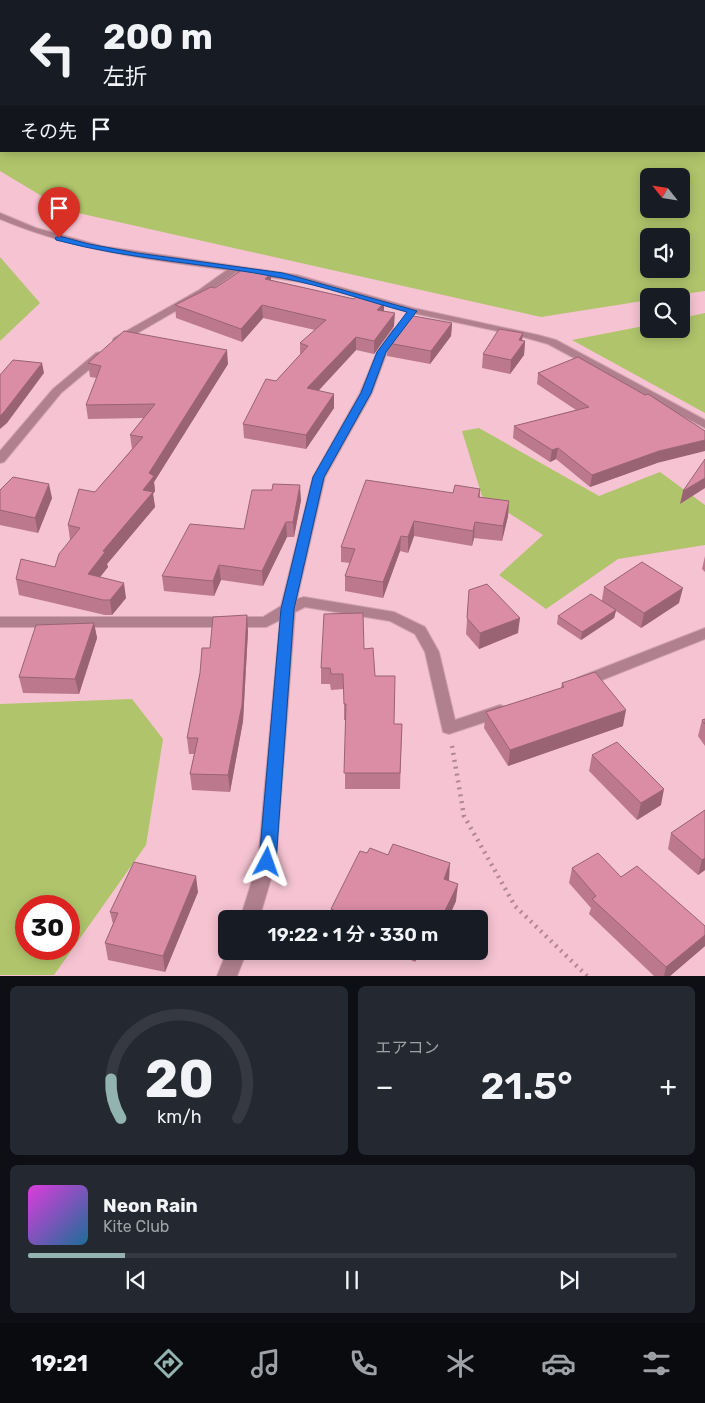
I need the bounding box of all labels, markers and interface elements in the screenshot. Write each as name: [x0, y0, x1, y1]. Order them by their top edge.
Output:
text: 200 m: [103, 16, 213, 58]
icon: left: [20, 20, 85, 85]
text: 左折: [103, 63, 147, 90]
icon: arrive: [87, 115, 115, 143]
text: その先: [20, 120, 77, 143]
north arrow: [640, 168, 690, 218]
map controls: [640, 168, 690, 338]
pin: [38, 187, 80, 238]
icon: arrive: [45, 194, 73, 222]
button: sound: [640, 228, 690, 278]
button: search: [640, 288, 690, 338]
position arrow: [240, 835, 292, 887]
speed limit sign: 30: [15, 895, 80, 960]
text: 19:22 · 1 分 · 330 m: [268, 923, 438, 946]
text: エアコン: [376, 1038, 440, 1057]
text: 20: [144, 1048, 213, 1110]
text: 21.5°: [481, 1063, 573, 1109]
text: −: [376, 1070, 394, 1103]
text: +: [660, 1070, 677, 1103]
text: km/h: [156, 1106, 201, 1127]
text: Neon Rain: [103, 1194, 198, 1217]
text: Kite Club: [103, 1217, 169, 1236]
icon: previous: [122, 1266, 150, 1294]
icon: pause: [338, 1266, 366, 1294]
icon: next: [555, 1266, 583, 1294]
icon: directions: [151, 1346, 186, 1381]
icon: music: [248, 1346, 283, 1381]
icon: phone: [346, 1346, 381, 1381]
icon: climate: [443, 1346, 478, 1381]
icon: car: [541, 1346, 576, 1381]
icon: filters: [639, 1346, 674, 1381]
text: 19:21: [31, 1350, 88, 1377]

